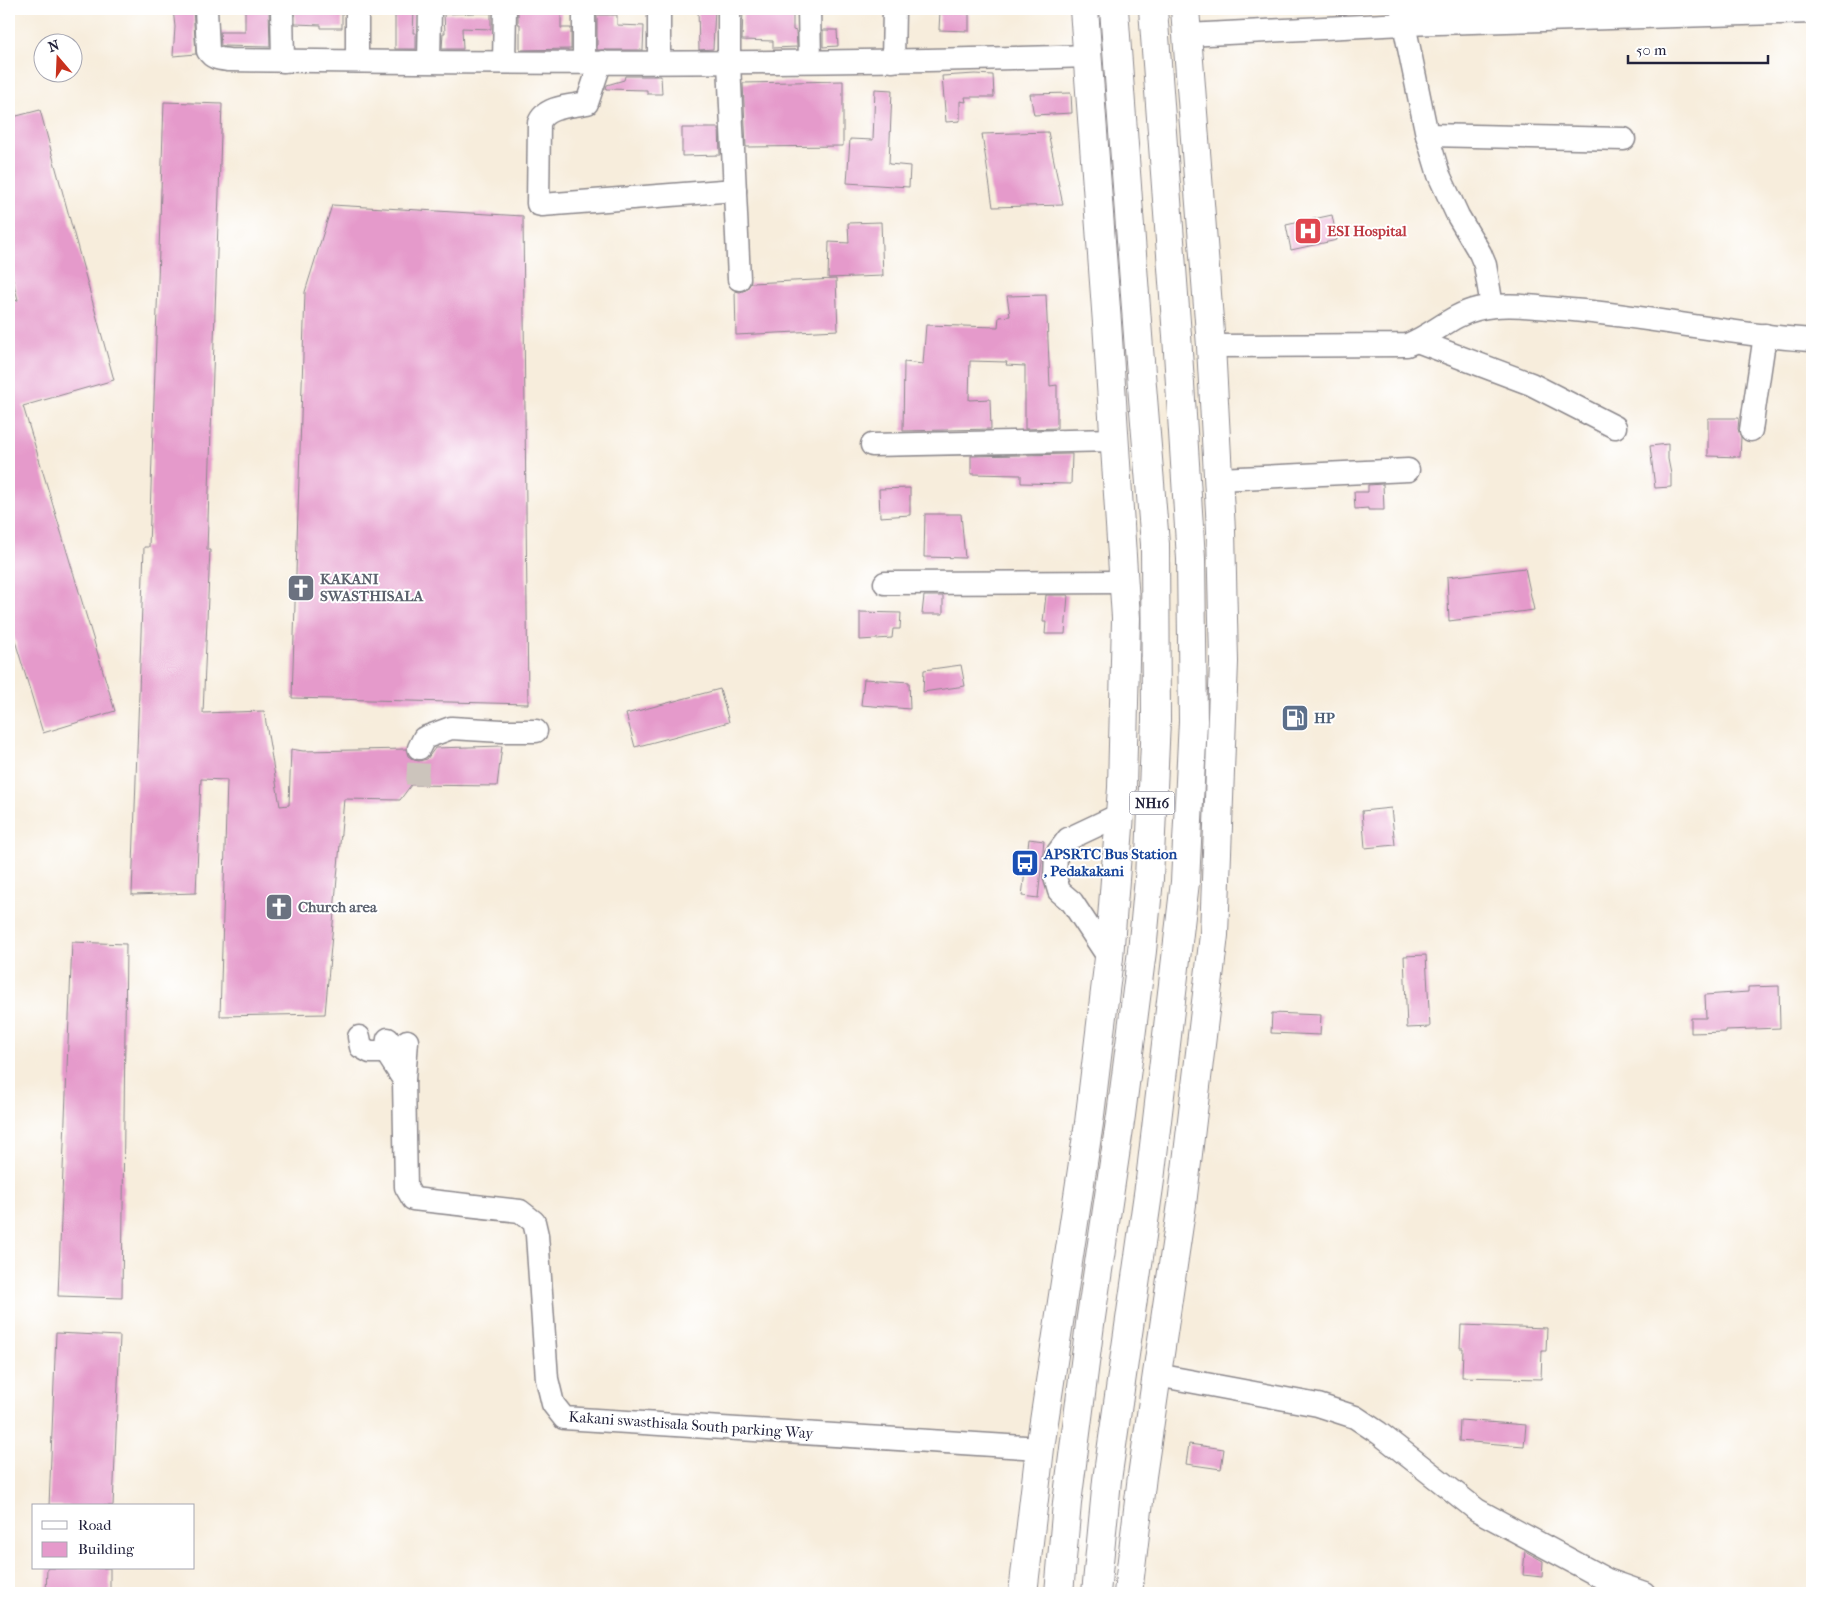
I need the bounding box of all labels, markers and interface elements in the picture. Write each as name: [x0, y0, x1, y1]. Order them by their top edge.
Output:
north arrow: [32, 32, 82, 82]
scale bar: [1628, 32, 1768, 64]
text: N: [46, 36, 62, 56]
text: 50 m: [1636, 41, 1667, 59]
hospital icon: ESI Hospital: [1293, 216, 1323, 246]
place label: ESI Hospital: [1327, 222, 1407, 240]
place label: KAKANI SWASTHISALA: [320, 570, 425, 605]
church icon: KAKANI SWASTHISALA: [286, 573, 316, 603]
fuel station icon: HP: [1280, 703, 1310, 733]
place label: HP: [1314, 709, 1335, 727]
road number: NH16: [1130, 791, 1174, 814]
place label: APSRTC Bus Station , Pedakakani: [1043, 845, 1178, 880]
bus stop icon: APSRTC Bus Station , Pedakakani: [1010, 848, 1040, 878]
church icon: Church area: [264, 892, 294, 922]
place label: Church area: [298, 898, 378, 916]
street label: Kakani swasthisala South parking Way: [568, 1407, 815, 1443]
legend: [32, 1504, 195, 1570]
text: Road: [78, 1516, 112, 1534]
text: Building: [78, 1540, 135, 1558]

